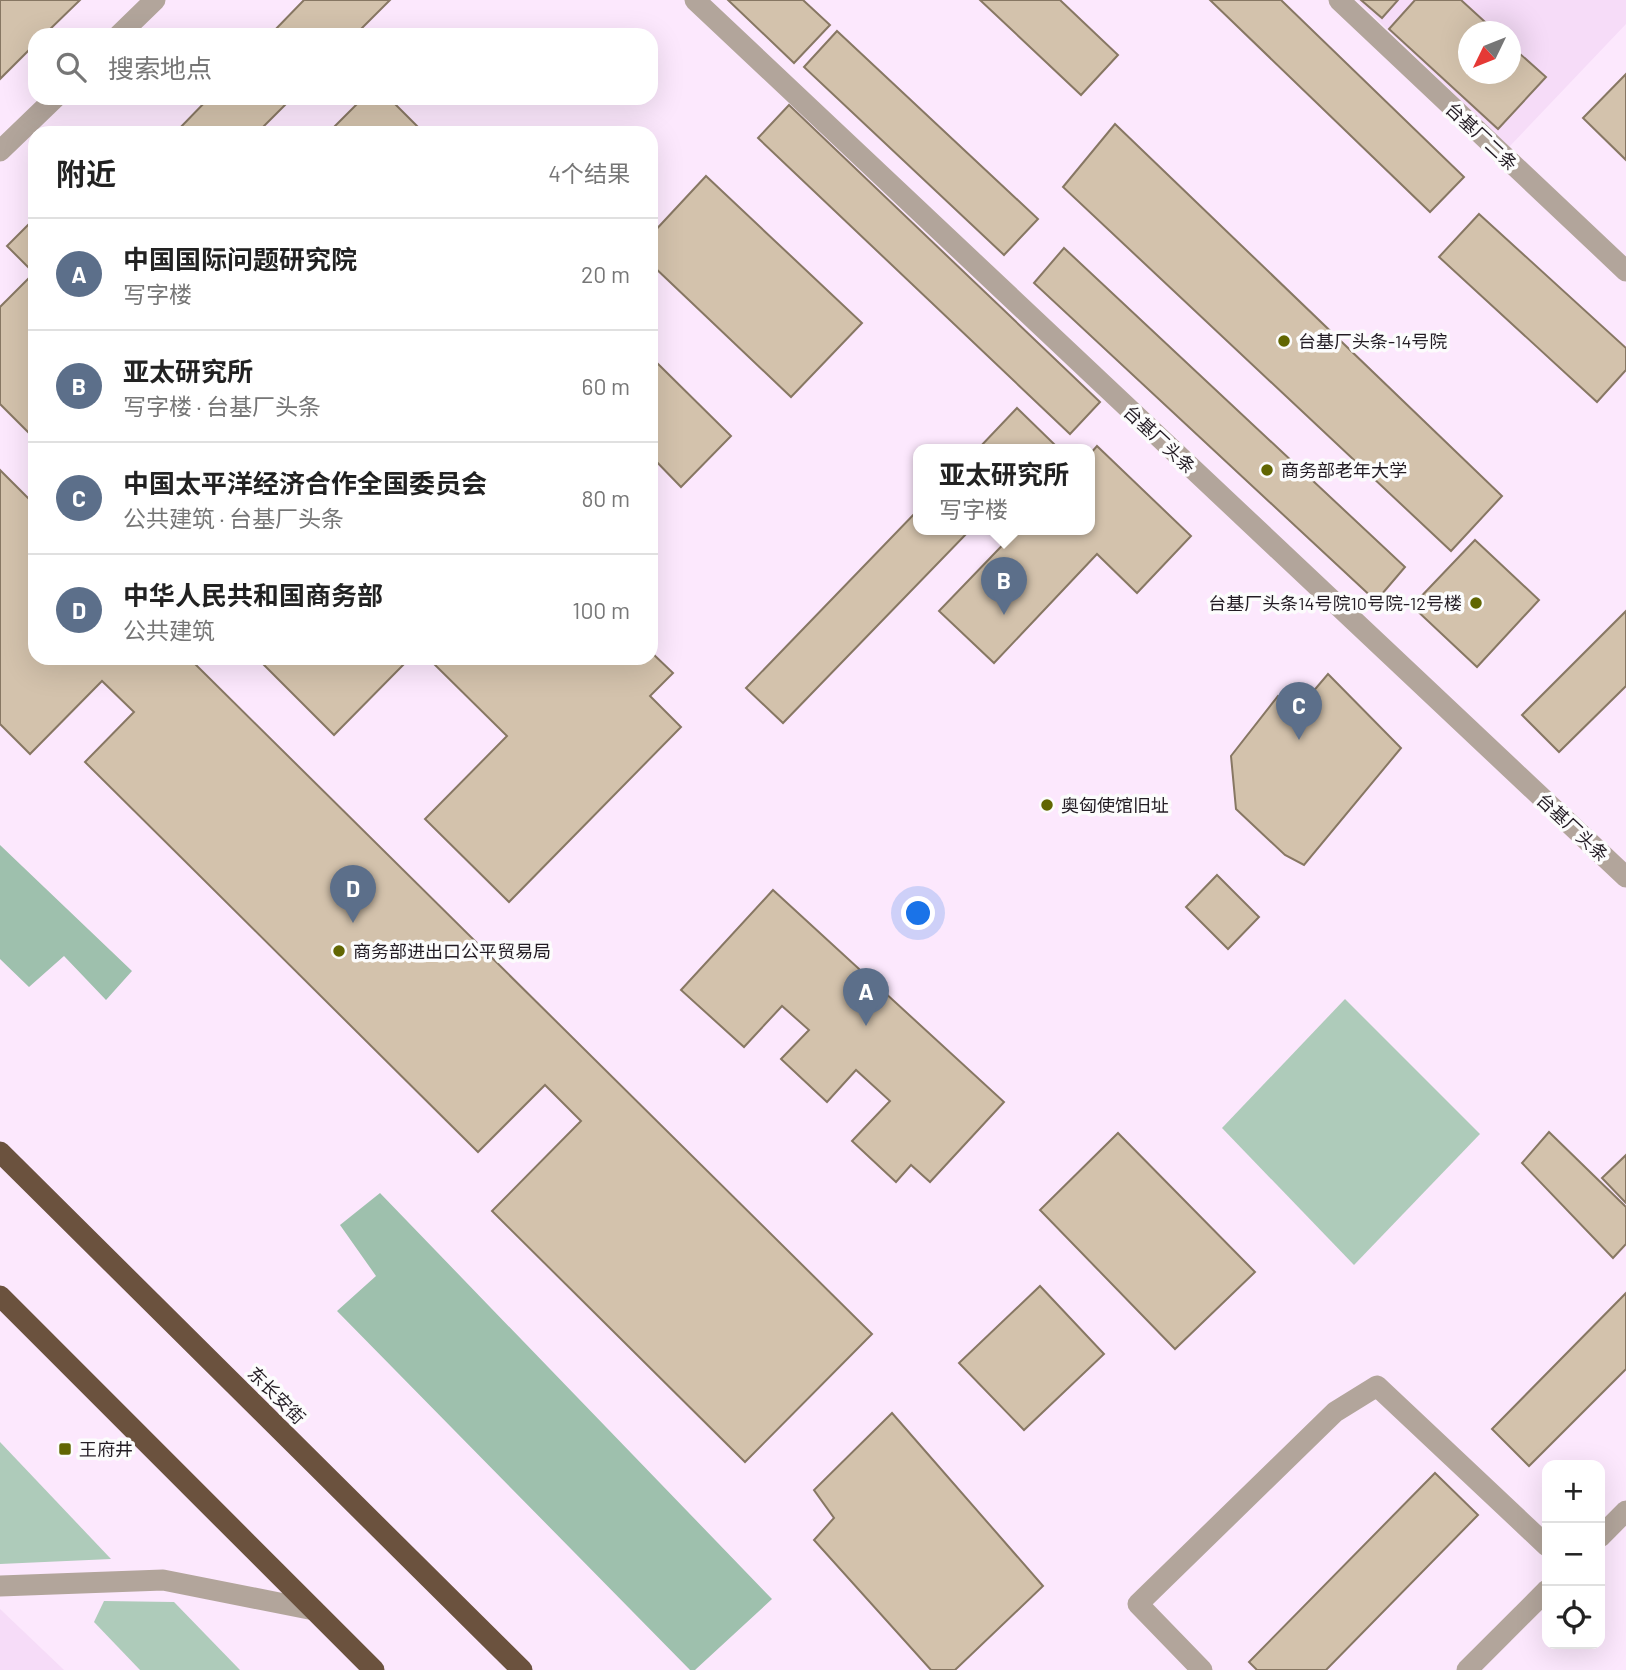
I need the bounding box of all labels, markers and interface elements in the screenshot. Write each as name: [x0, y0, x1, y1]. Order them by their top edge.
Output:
north arrow: [1458, 21, 1521, 84]
search box: [28, 28, 658, 105]
icon: search: [52, 48, 90, 86]
text: 搜索地点: [108, 52, 212, 83]
street label: 台基厂二条: [1442, 97, 1522, 175]
text: 附近: [56, 155, 116, 191]
text: 4个结果: [548, 159, 630, 187]
text: 中国国际问题研究院: [123, 243, 357, 274]
text: A: [71, 260, 87, 288]
text: 20 m: [581, 260, 630, 288]
text: 写字楼: [123, 280, 192, 308]
place label: 台基厂头条-14号院: [1298, 330, 1447, 352]
marker: 台基厂头条-14号院: [1276, 333, 1292, 349]
text: 亚太研究所: [123, 355, 253, 386]
text: B: [72, 372, 86, 400]
text: 60 m: [582, 372, 630, 400]
text: 写字楼 · 台基厂头条: [123, 392, 321, 420]
street label: 台基厂头条: [1120, 400, 1200, 478]
popup: [913, 444, 1095, 535]
text: 亚太研究所: [939, 458, 1069, 489]
place label: 商务部老年大学: [1281, 459, 1407, 481]
marker: 商务部老年大学: [1259, 462, 1275, 478]
text: 中国太平洋经济合作全国委员会: [123, 467, 487, 498]
text: C: [72, 484, 86, 512]
text: 80 m: [581, 484, 630, 512]
text: 写字楼: [939, 495, 1008, 523]
text: 公共建筑 · 台基厂头条: [123, 504, 344, 532]
pin: B: [981, 557, 1027, 615]
text: 中华人民共和国商务部: [123, 579, 383, 610]
place label: 台基厂头条14号院10号院-12号楼: [1208, 592, 1462, 614]
marker: 台基厂头条14号院10号院-12号楼: [1468, 595, 1484, 611]
text: D: [72, 596, 86, 624]
text: 100 m: [572, 596, 630, 624]
text: 公共建筑: [123, 616, 215, 644]
pin: C: [1276, 682, 1322, 740]
street label: 台基厂头条: [1533, 788, 1613, 866]
place label: 奥匈使馆旧址: [1061, 794, 1169, 816]
marker: 奥匈使馆旧址: [1039, 797, 1055, 813]
pin: D: [330, 865, 376, 923]
your location: [901, 896, 935, 930]
place label: 商务部进出口公平贸易局: [353, 940, 551, 962]
marker: 商务部进出口公平贸易局: [331, 943, 347, 959]
pin: A: [843, 968, 889, 1026]
street label: 东长安街: [244, 1362, 310, 1428]
place label: 王府井: [79, 1438, 133, 1460]
marker: 王府井: [57, 1441, 73, 1457]
map controls: [1542, 1460, 1605, 1649]
button: +: [1542, 1460, 1605, 1523]
button: −: [1542, 1523, 1605, 1586]
button: locate: [1542, 1586, 1605, 1649]

